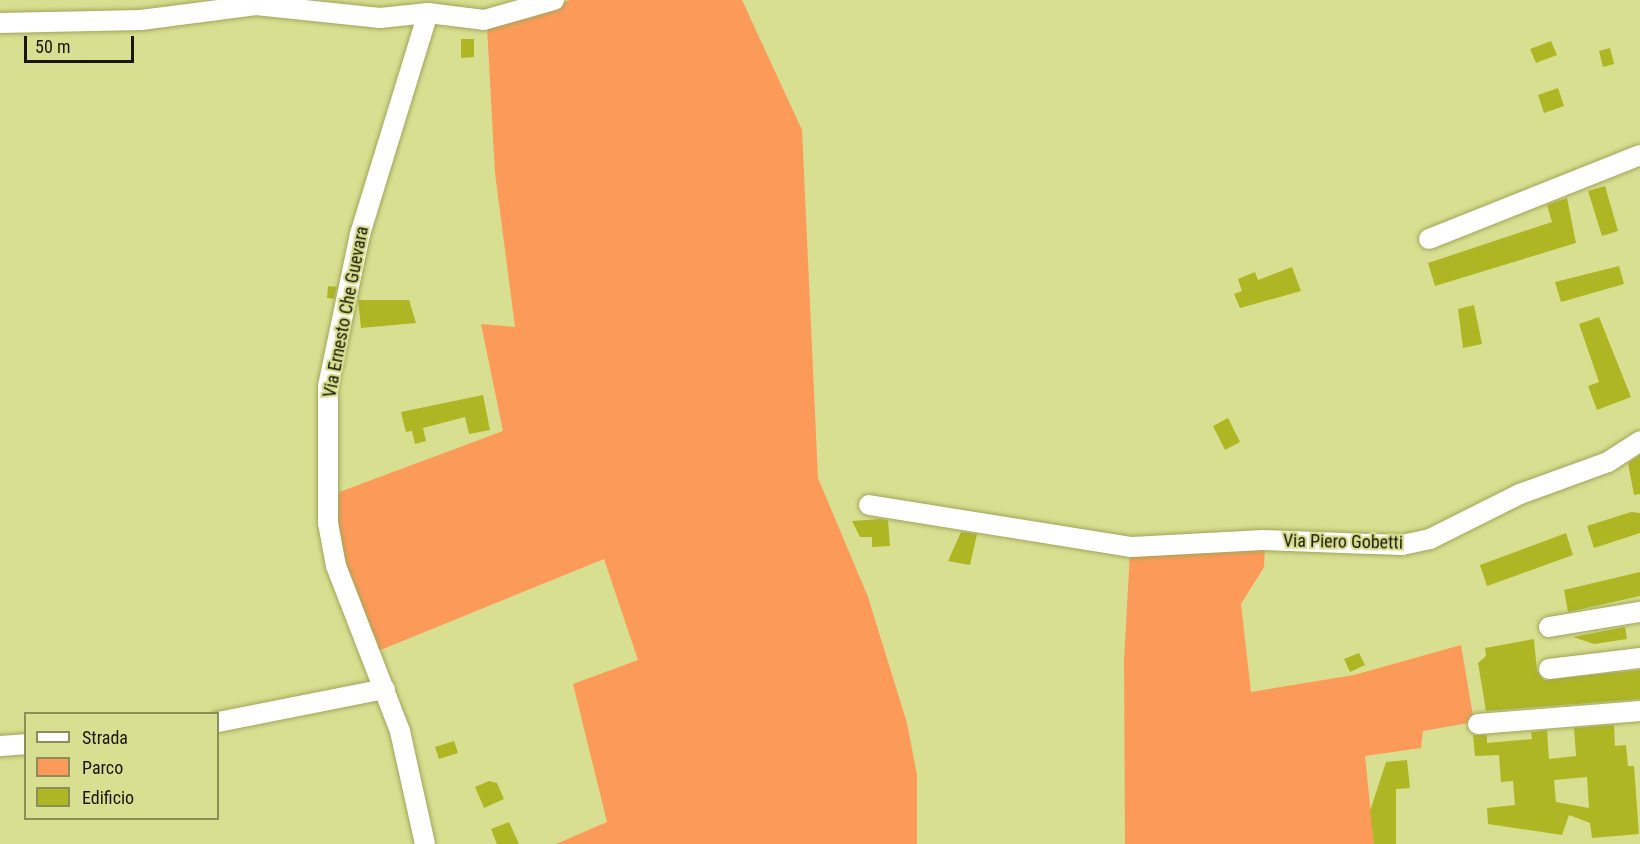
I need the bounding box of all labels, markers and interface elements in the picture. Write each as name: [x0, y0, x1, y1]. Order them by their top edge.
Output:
scale bar: [27, 24, 136, 62]
text: 50 m: [35, 36, 70, 57]
street label: Via Ernesto Che Guevara: [319, 224, 373, 400]
street label: Via Piero Gobetti: [1283, 530, 1403, 554]
legend: [24, 712, 219, 820]
text: Strada: [82, 727, 128, 748]
text: Parco: [82, 757, 123, 778]
text: Edificio: [82, 787, 134, 808]

